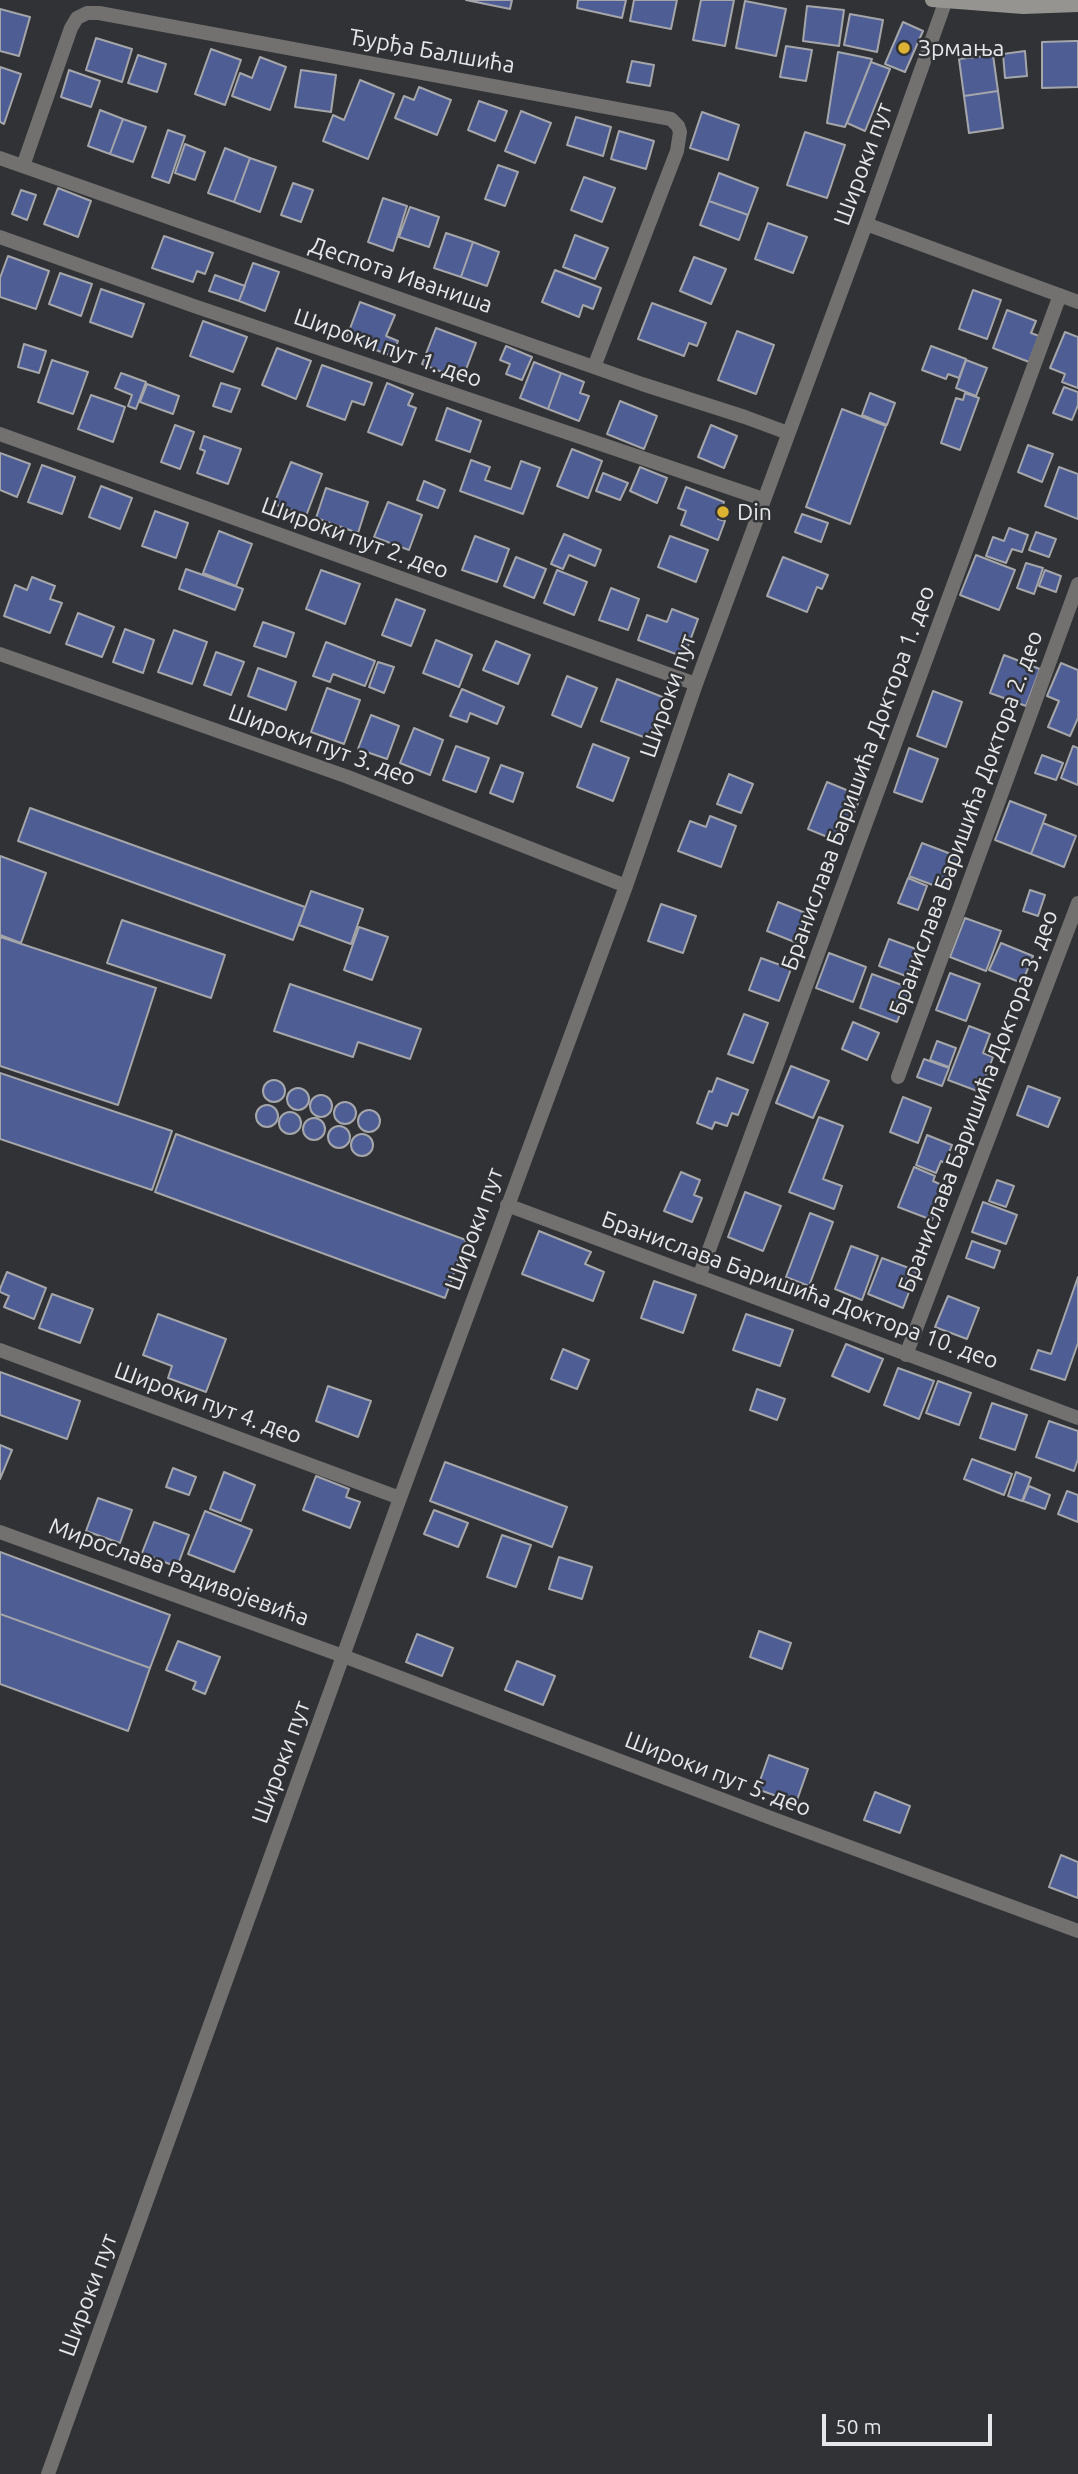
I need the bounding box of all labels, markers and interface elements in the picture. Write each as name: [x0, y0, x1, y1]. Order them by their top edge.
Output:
street label: Ђурђа Балшића: [347, 23, 517, 79]
place label: Зрмања: [918, 34, 1004, 62]
marker: Зрмања: [896, 40, 912, 56]
street label: Широки пут: [828, 99, 898, 229]
street label: Деспота Иваниша: [306, 231, 496, 319]
street label: Широки пут 1. део: [290, 303, 486, 393]
street label: Широки пут 2. део: [258, 491, 452, 585]
place label: Din: [737, 498, 772, 526]
marker: Din: [715, 504, 731, 520]
street label: Бранислава Баришића Доктора 1. део: [775, 582, 941, 974]
street label: Бранислава Баришића Доктора 2. део: [883, 627, 1049, 1019]
street label: Широки пут: [634, 631, 702, 761]
street label: Широки пут 3. део: [225, 698, 419, 792]
street label: Бранислава Баришића Доктора 3. део: [892, 906, 1064, 1296]
street label: Широки пут: [439, 1164, 509, 1294]
street label: Бранислава Баришића Доктора 10. део: [598, 1205, 1002, 1375]
street label: Широки пут 4. део: [111, 1356, 305, 1450]
street label: Мирослава Радивојевића: [45, 1512, 313, 1632]
street label: Широки пут: [246, 1697, 316, 1827]
street label: Широки пут 5. део: [621, 1726, 815, 1822]
street label: Широки пут: [53, 2230, 123, 2360]
scale bar: [826, 2400, 996, 2444]
text: 50 m: [835, 2414, 882, 2438]

